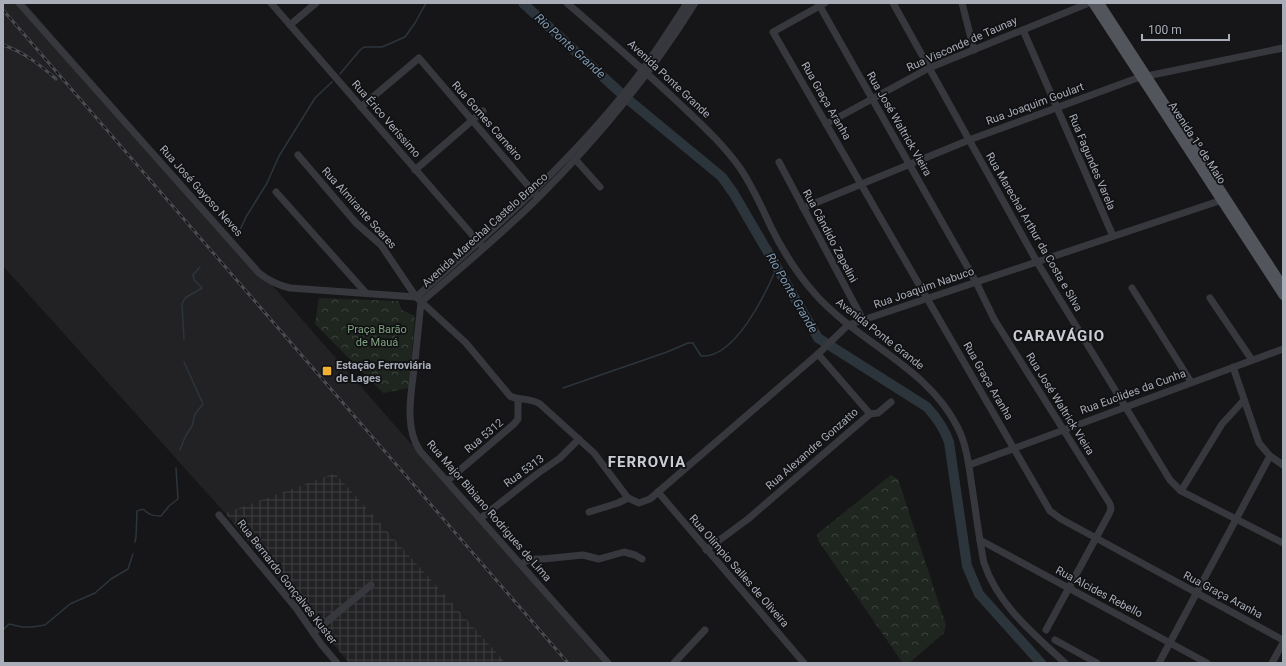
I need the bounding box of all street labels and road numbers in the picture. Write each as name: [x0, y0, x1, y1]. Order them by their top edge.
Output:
street label: Rua Visconde de Taunay: [905, 13, 1020, 74]
street label: Avenida Ponte Grande: [625, 37, 713, 121]
street label: Rua Graça Aranha: [798, 60, 854, 142]
street label: Rua José Waltrick Vieira: [864, 70, 934, 178]
street label: Rua Érico Veríssimo: [349, 78, 423, 160]
street label: Rua Gomes Carneiro: [449, 79, 525, 163]
street label: Rua Joaquim Goulart: [984, 80, 1086, 128]
street label: Avenida 1º de Maio: [1166, 100, 1228, 186]
street label: Rua Fagundes Varela: [1066, 112, 1118, 212]
street label: Rua José Gayoso Neves: [157, 143, 246, 239]
street label: Rua Marechal Arthur da Costa e Silva: [983, 150, 1085, 314]
street label: Rua Almirante Soares: [319, 164, 399, 252]
street label: Avenida Marechal Castelo Branco: [420, 170, 550, 290]
street label: Rua Cândido Zapelini: [800, 187, 860, 285]
street label: Rua Joaquim Nabuco: [872, 265, 976, 311]
street label: Avenida Ponte Grande: [833, 296, 927, 373]
street label: Rua Graça Aranha: [960, 340, 1016, 422]
street label: Rua José Waltrick Vieira: [1023, 350, 1097, 458]
street label: Rua Euclides da Cunha: [1078, 367, 1188, 417]
street label: Rua Alexandre Gonzatto: [763, 405, 861, 493]
street label: Rua 5312: [462, 416, 506, 456]
street label: Rua Major Bibiano Rodrigues de Lima: [424, 438, 554, 584]
street label: Rua 5313: [501, 452, 547, 490]
street label: Rua Olímpio Salles de Oliveira: [687, 512, 791, 630]
street label: Rua Bernardo Gonçalves Kuster: [234, 517, 340, 647]
street label: Rua Alcides Rebello: [1053, 564, 1145, 620]
street label: Rua Graça Aranha: [1181, 569, 1265, 621]

